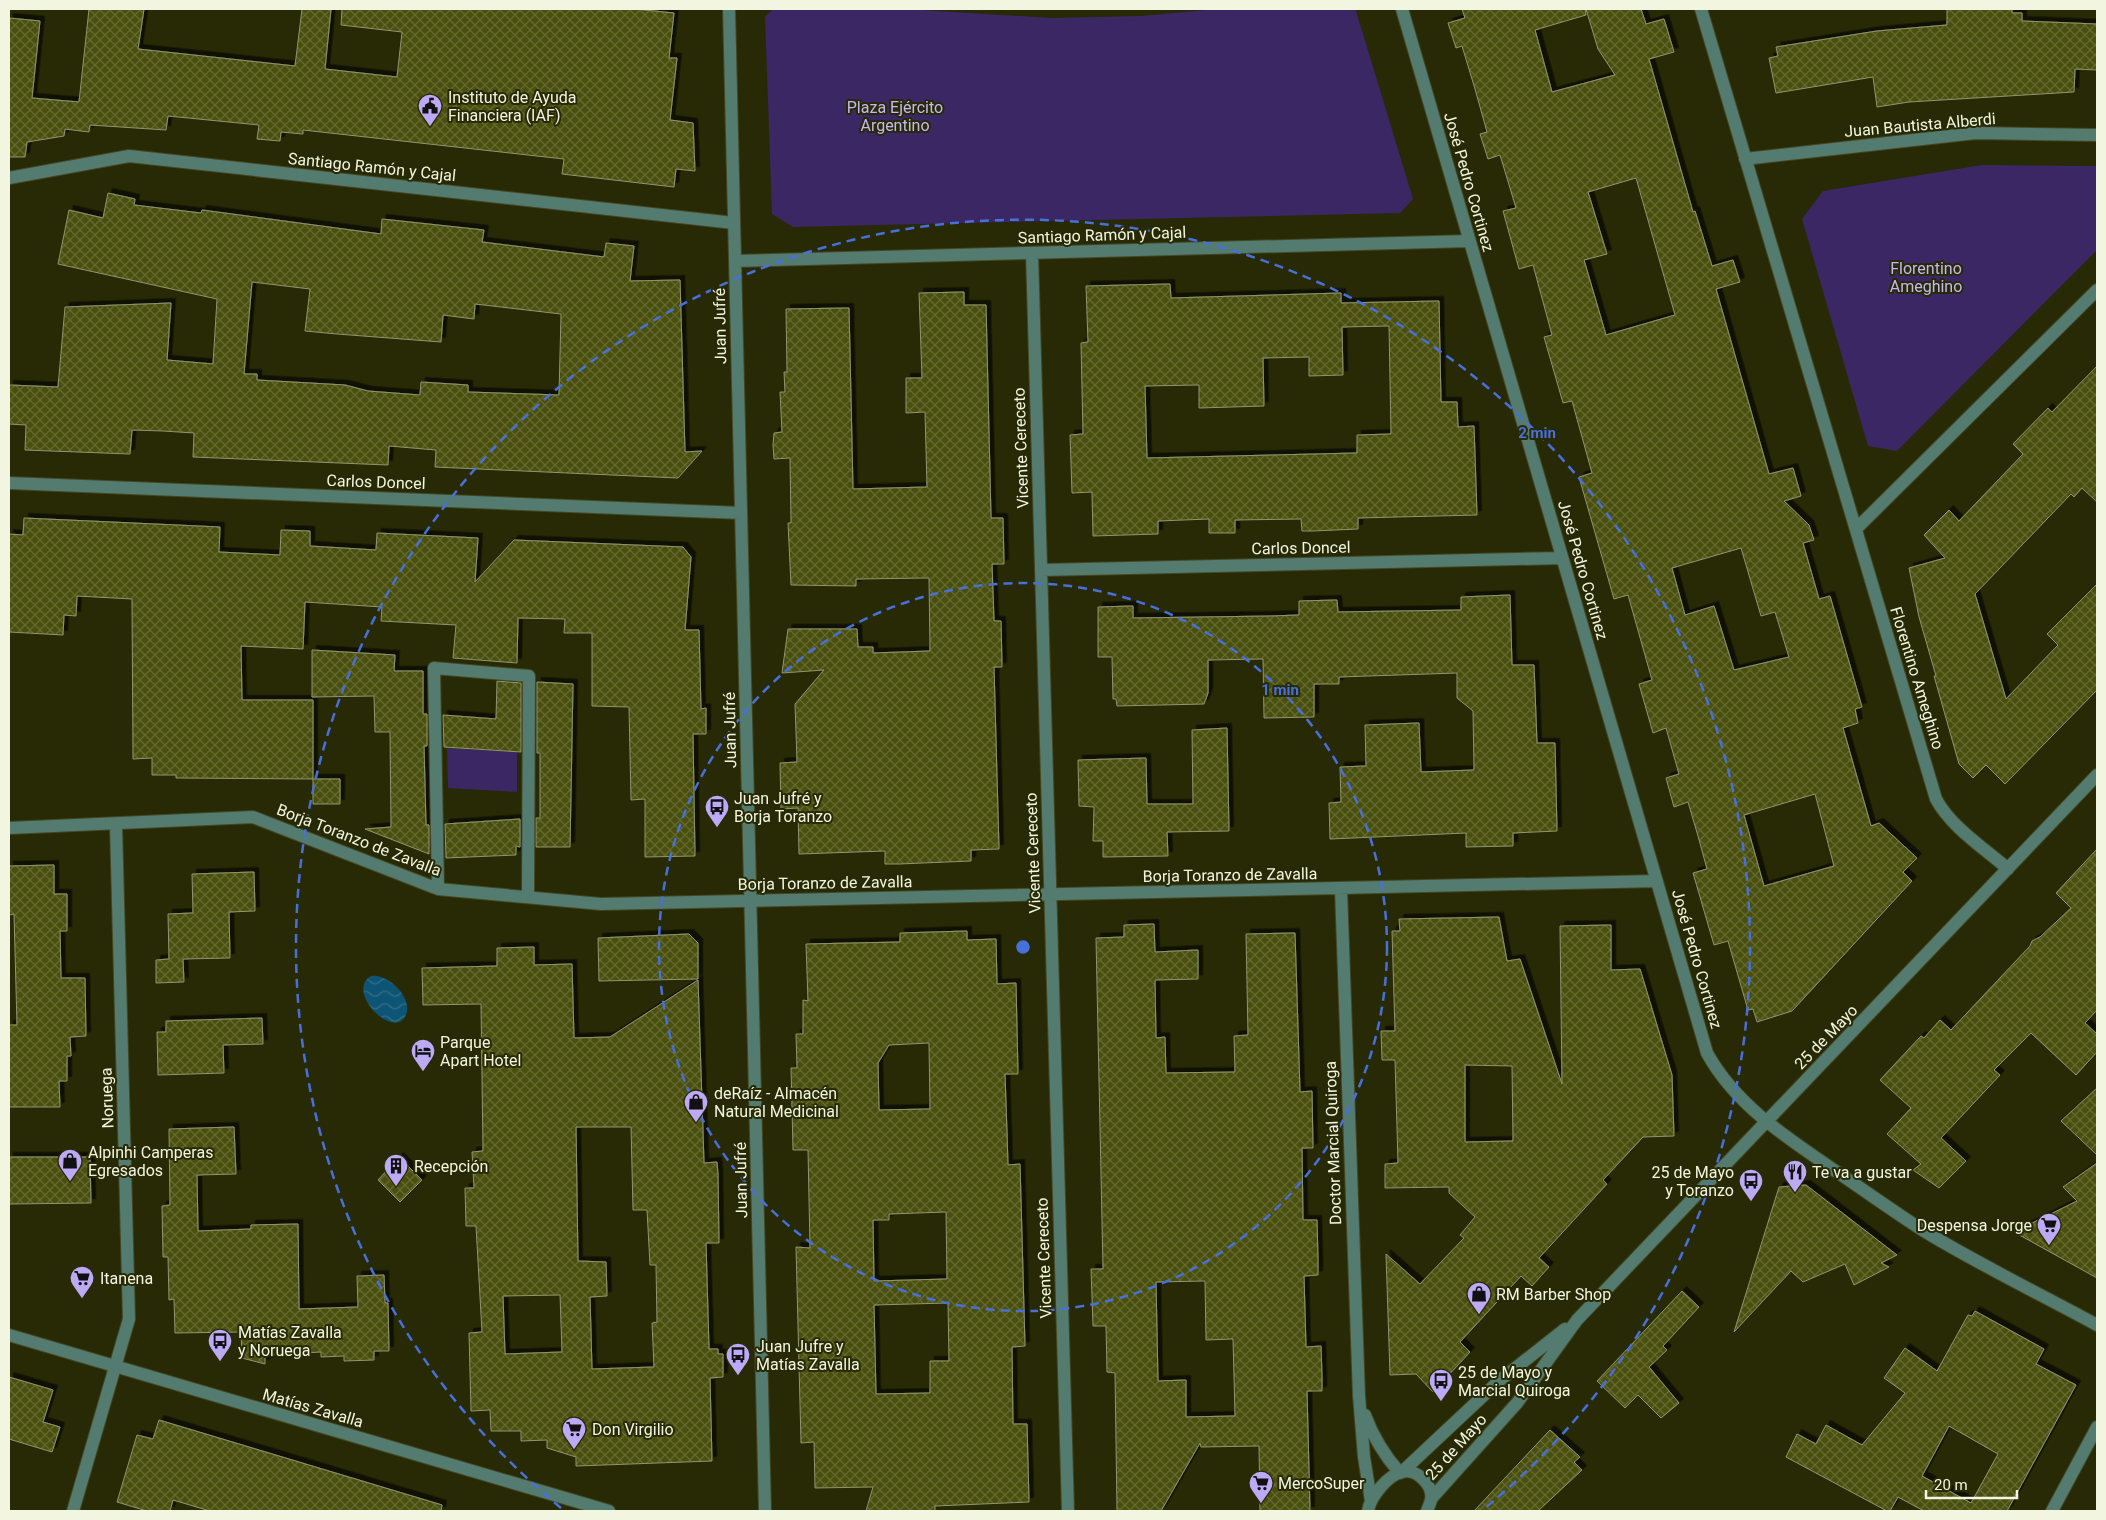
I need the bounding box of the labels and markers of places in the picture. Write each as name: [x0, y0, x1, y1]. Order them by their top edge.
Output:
place label: Instituto de Ayuda Financiera (IAF): [448, 88, 576, 125]
public building icon: Instituto de Ayuda Financiera (IAF): [417, 93, 443, 127]
place label: Juan Jufré y Borja Toranzo: [734, 789, 832, 826]
bus stop icon: Juan Jufré y Borja Toranzo: [704, 794, 730, 828]
centre of rings: [1014, 938, 1032, 956]
place label: Parque Apart Hotel: [440, 1033, 521, 1070]
hotel icon: Parque Apart Hotel: [410, 1038, 436, 1072]
place label: deRaíz - Almacén Natural Medicinal: [714, 1084, 839, 1121]
shop icon: deRaíz - Almacén Natural Medicinal: [683, 1089, 709, 1123]
place label: Alpinhi Camperas Egresados: [88, 1143, 213, 1180]
shop icon: Alpinhi Camperas Egresados: [57, 1148, 83, 1182]
building icon: Recepción: [383, 1153, 409, 1187]
place label: Recepción: [414, 1157, 488, 1176]
restaurant icon: Te va a gustar: [1782, 1159, 1808, 1193]
place label: 25 de Mayo y Toranzo: [1651, 1163, 1734, 1200]
place label: Te va a gustar: [1812, 1163, 1912, 1182]
bus stop icon: 25 de Mayo y Toranzo: [1738, 1168, 1764, 1202]
supermarket icon: Despensa Jorge: [2036, 1212, 2062, 1246]
place label: Despensa Jorge: [1917, 1216, 2032, 1235]
supermarket icon: Itanena: [69, 1265, 95, 1299]
place label: Itanena: [100, 1269, 153, 1288]
shop icon: RM Barber Shop: [1466, 1281, 1492, 1315]
place label: RM Barber Shop: [1496, 1285, 1611, 1304]
place label: Matías Zavalla y Noruega: [238, 1323, 342, 1360]
bus stop icon: Matías Zavalla y Noruega: [207, 1328, 233, 1362]
place label: Juan Jufre y Matías Zavalla: [756, 1337, 860, 1374]
bus stop icon: Juan Jufre y Matías Zavalla: [725, 1342, 751, 1376]
place label: 25 de Mayo y Marcial Quiroga: [1458, 1363, 1571, 1400]
bus stop icon: 25 de Mayo y Marcial Quiroga: [1428, 1368, 1454, 1402]
supermarket icon: Don Virgilio: [561, 1416, 587, 1450]
place label: Don Virgilio: [592, 1420, 674, 1439]
supermarket icon: MercoSuper: [1248, 1470, 1274, 1504]
place label: MercoSuper: [1278, 1474, 1365, 1493]

